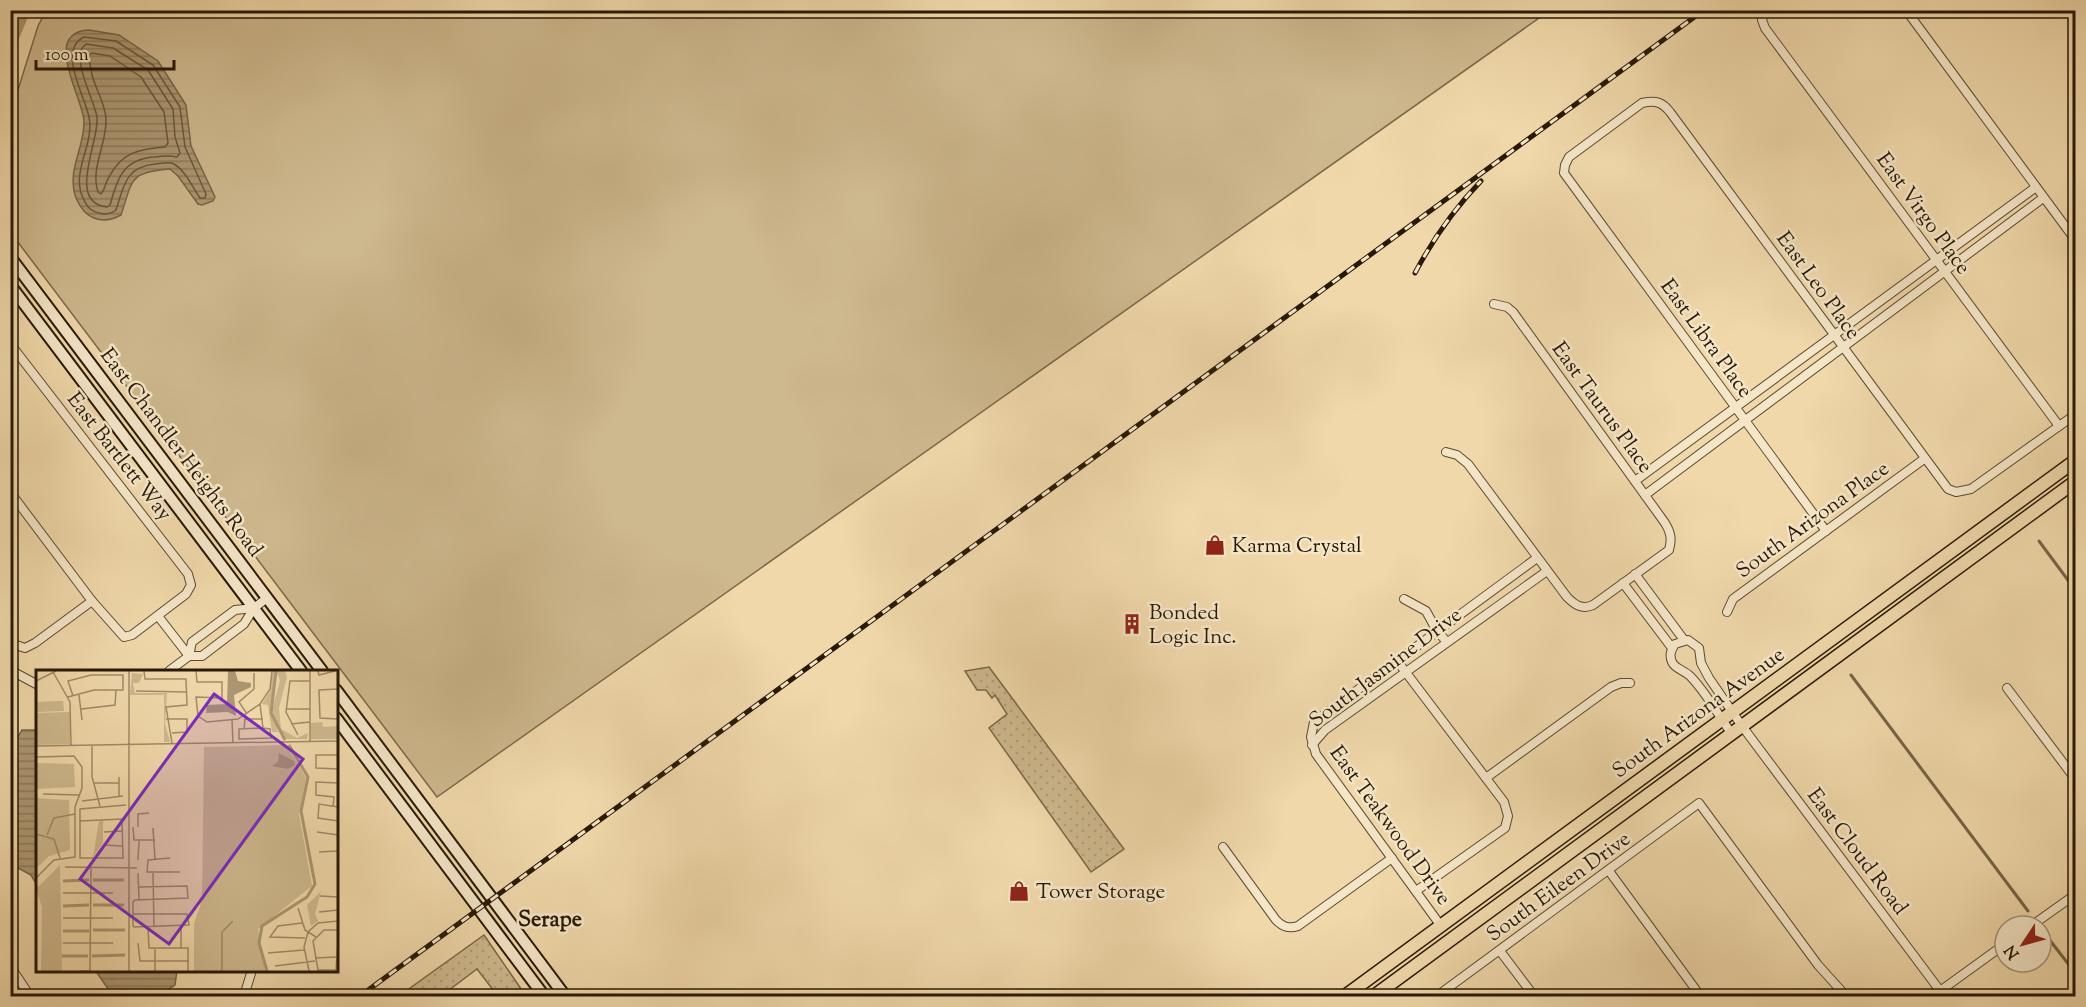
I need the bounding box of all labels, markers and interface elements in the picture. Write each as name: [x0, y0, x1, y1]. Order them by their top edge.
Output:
scale bar: [36, 33, 174, 71]
text: 100 m: [45, 43, 89, 69]
street label: East Virgo Place: [1868, 147, 1977, 281]
street label: East Leo Place: [1768, 226, 1867, 346]
street label: East Libra Place: [1652, 273, 1759, 405]
street label: East Taurus Place: [1543, 336, 1659, 480]
street label: East Chandler Heights Road: [92, 342, 269, 564]
street label: East Bartlett Way: [59, 387, 179, 528]
street label: South Arizona Place: [1730, 455, 1896, 587]
place label: Karma Crystal: [1232, 532, 1362, 562]
shop icon: Karma Crystal: [1203, 533, 1227, 557]
place label: Bonded Logic Inc.: [1149, 599, 1237, 653]
street label: South Jasmine Drive: [1304, 601, 1469, 736]
building icon: Bonded Logic Inc.: [1120, 612, 1144, 636]
street label: South Arizona Avenue: [1607, 641, 1792, 787]
inset map: [36, 670, 338, 971]
street label: East Teakwood Drive: [1321, 740, 1458, 912]
street label: East Cloud Road: [1799, 782, 1914, 922]
street label: South Eileen Drive: [1481, 825, 1637, 950]
place label: Tower Storage: [1036, 878, 1165, 908]
shop icon: Tower Storage: [1007, 879, 1031, 903]
district label: Serape: [518, 905, 582, 937]
north arrow: [1993, 914, 2053, 974]
text: N: [2000, 939, 2026, 963]

